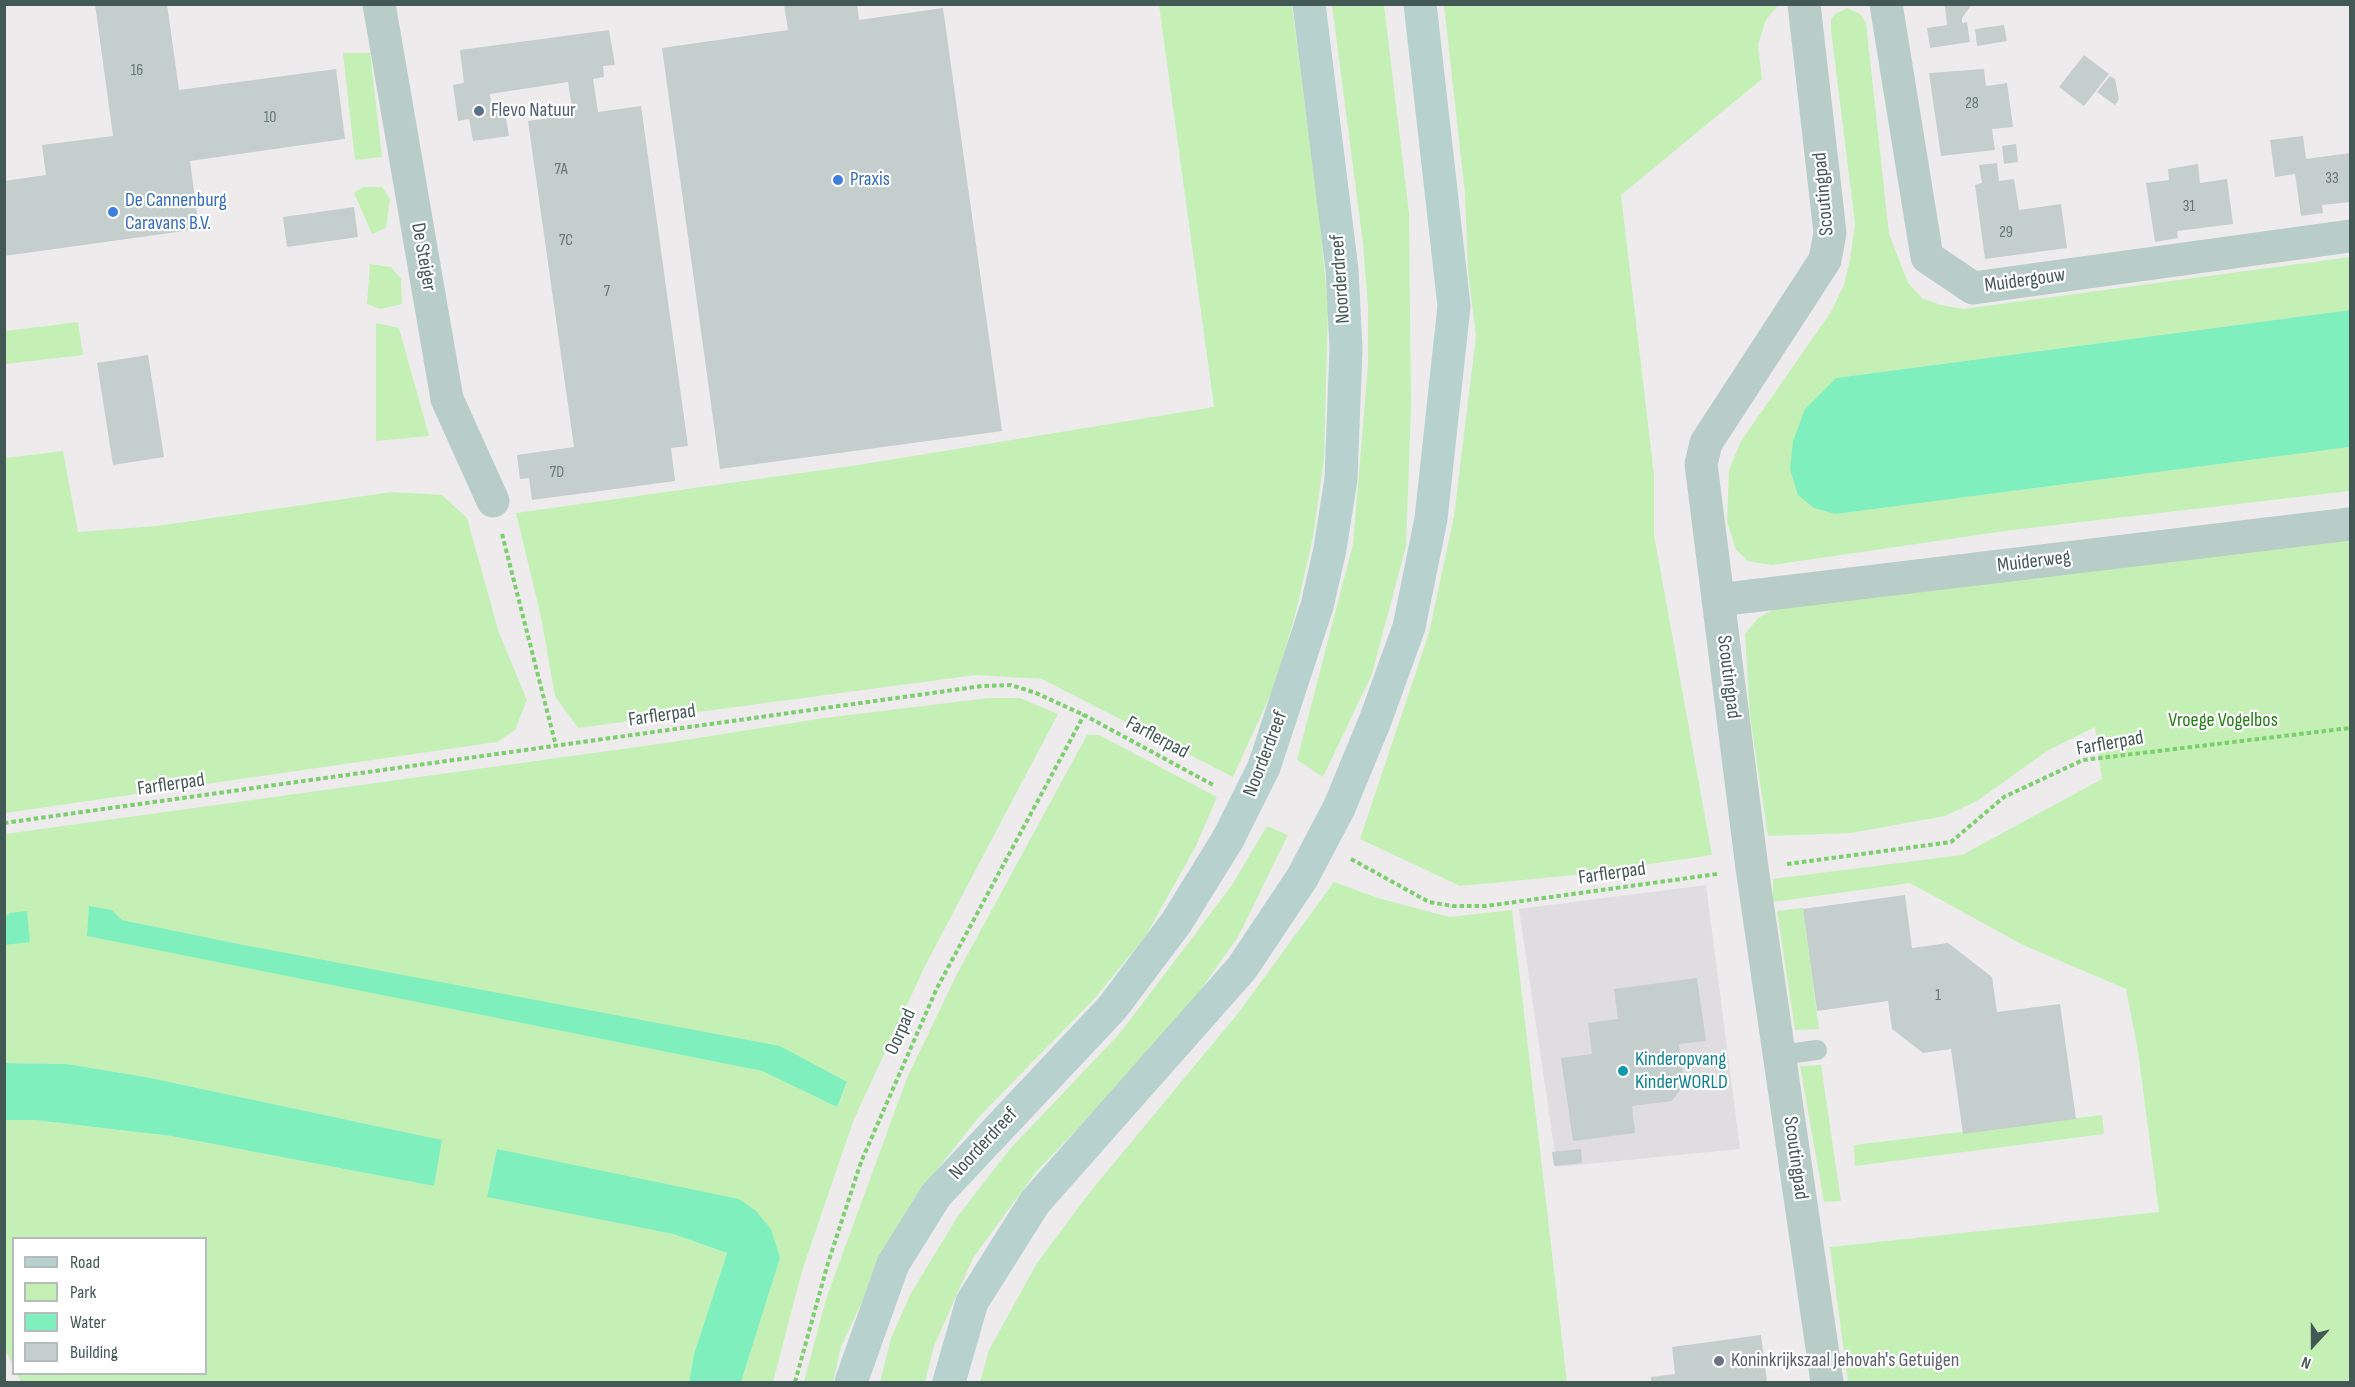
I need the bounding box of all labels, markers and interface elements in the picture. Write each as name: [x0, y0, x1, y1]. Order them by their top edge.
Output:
house number: 16: [131, 61, 143, 81]
house number: 28: [1965, 94, 1979, 114]
place label: Flevo Natuur: [491, 99, 576, 123]
marker: Flevo Natuur: [472, 104, 486, 118]
house number: 10: [264, 108, 276, 128]
street label: Scoutingpad: [1808, 151, 1840, 237]
house number: 7A: [555, 160, 567, 180]
place label: Praxis: [850, 168, 890, 192]
house number: 33: [2325, 169, 2339, 189]
marker: Praxis: [831, 173, 845, 187]
place label: De Cannenburg Caravans B.V.: [125, 189, 227, 236]
house number: 31: [2183, 197, 2195, 217]
marker: De Cannenburg Caravans B.V.: [106, 205, 120, 219]
street label: De Steiger: [405, 221, 441, 293]
house number: 29: [1999, 223, 2013, 243]
house number: 7C: [559, 231, 573, 251]
street label: Noorderdreef: [1326, 233, 1356, 325]
street label: Muidergouw: [1983, 263, 2067, 299]
house number: 7: [604, 282, 610, 302]
house number: 7D: [550, 463, 564, 483]
street label: Muiderweg: [1996, 546, 2072, 578]
street label: Scoutingpad: [1711, 634, 1745, 720]
street label: Farflerpad: [627, 699, 697, 733]
street label: Noorderdreef: [1239, 708, 1293, 800]
park label: Vroege Vogelbos: [2168, 709, 2278, 733]
street label: Farflerpad: [1121, 712, 1193, 764]
street label: Farflerpad: [2075, 726, 2145, 762]
street label: Farflerpad: [136, 768, 206, 802]
street label: Farflerpad: [1577, 857, 1647, 891]
house number: 1: [1935, 986, 1941, 1006]
street label: Oorpad: [880, 1005, 922, 1059]
place label: Kinderopvang KinderWORLD: [1635, 1048, 1728, 1095]
marker: Kinderopvang KinderWORLD: [1616, 1064, 1630, 1078]
street label: Noorderdreef: [945, 1103, 1023, 1185]
street label: Scoutingpad: [1777, 1115, 1813, 1201]
legend: [12, 1237, 207, 1375]
text: Road: [70, 1252, 100, 1273]
text: Park: [70, 1282, 96, 1303]
text: Water: [70, 1312, 106, 1333]
north arrow: [2283, 1315, 2343, 1375]
text: Building: [70, 1342, 118, 1363]
place label: Koninkrijkszaal Jehovah's Getuigen: [1731, 1349, 1959, 1373]
text: N: [2299, 1352, 2314, 1373]
marker: Koninkrijkszaal Jehovah's Getuigen: [1712, 1354, 1726, 1368]

